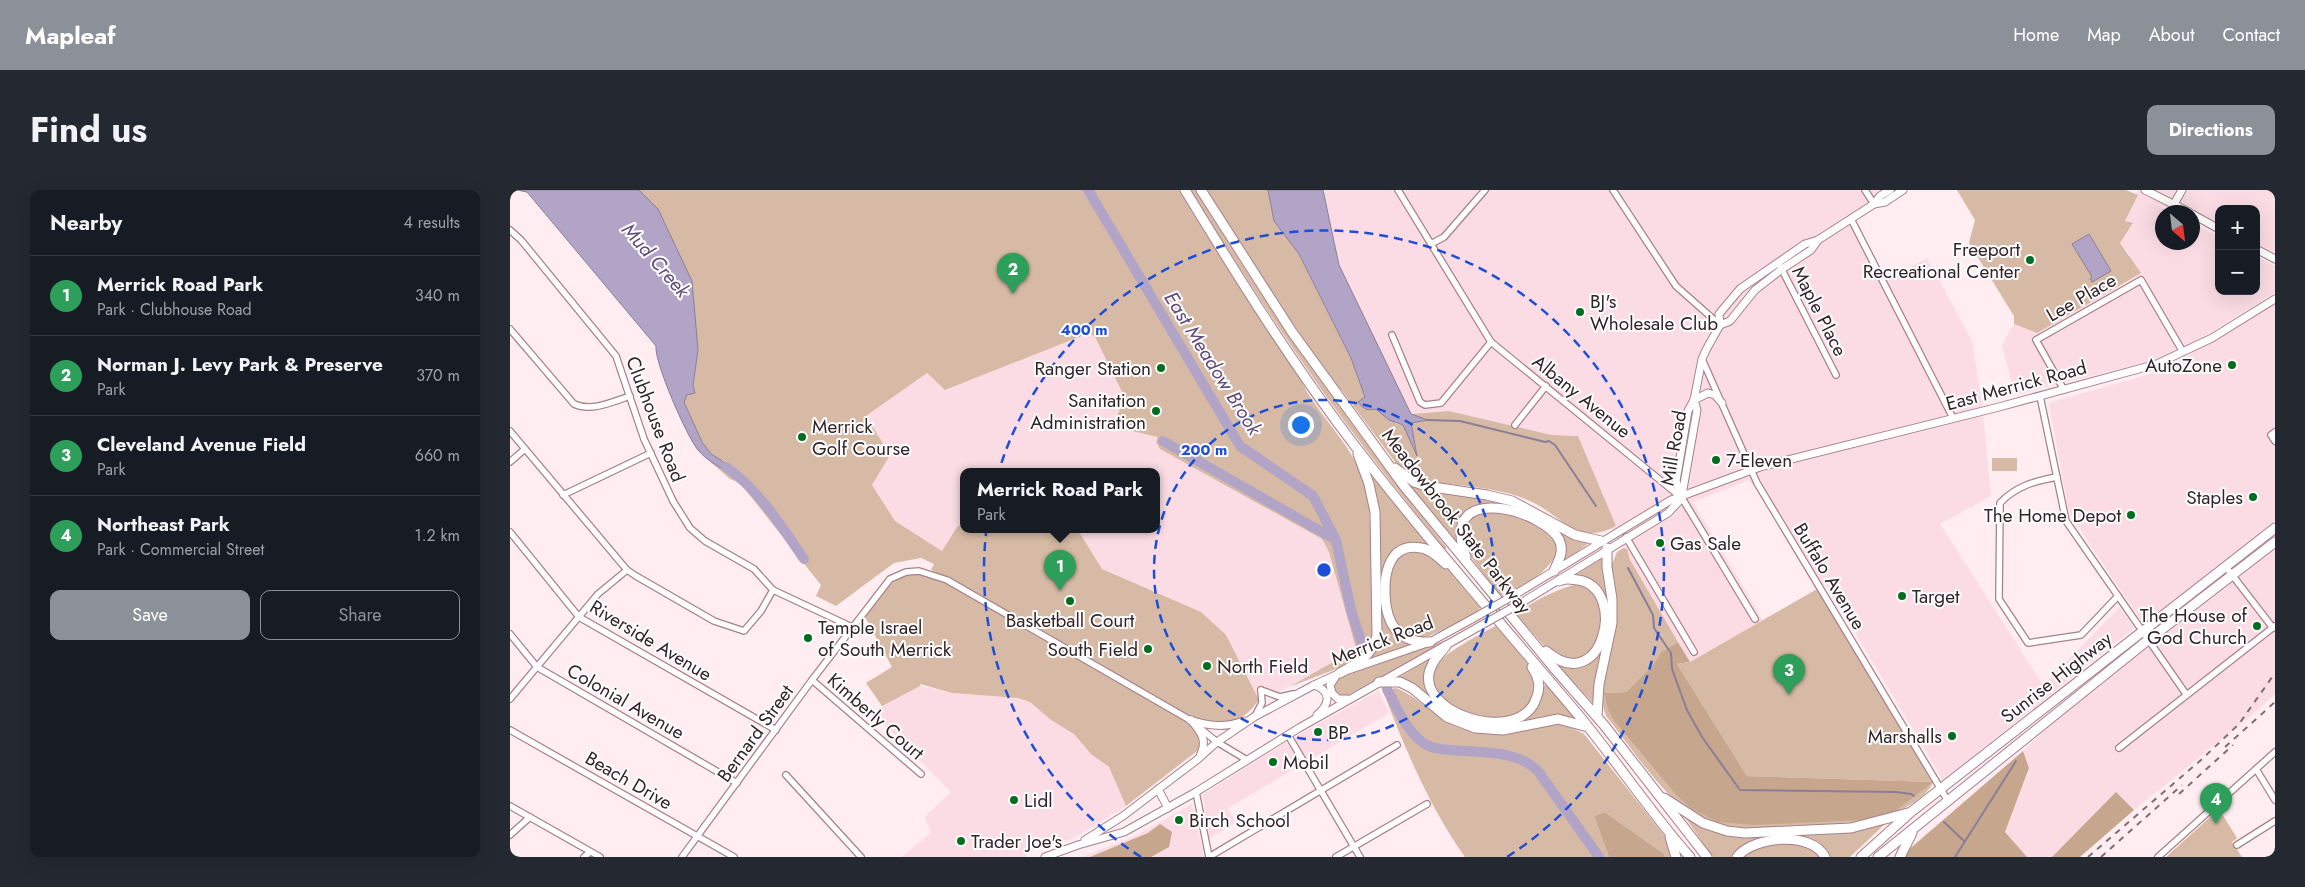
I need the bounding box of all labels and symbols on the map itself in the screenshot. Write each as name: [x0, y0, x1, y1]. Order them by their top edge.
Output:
north arrow: [2155, 205, 2200, 250]
water label: Mud Creek: [615, 216, 697, 305]
place label: Freeport Recreational Center: [1863, 236, 2020, 285]
pin: 2: [997, 253, 1029, 294]
marker: Freeport Recreational Center: [2024, 254, 2036, 266]
street label: Maple Place: [1785, 261, 1854, 361]
street label: Lee Place: [2041, 266, 2121, 328]
water label: East Meadow Brook: [1157, 286, 1269, 442]
place label: BJ's Wholesale Club: [1590, 288, 1718, 337]
marker: BJ's Wholesale Club: [1574, 306, 1586, 318]
text: 400 m: [1060, 319, 1108, 341]
street label: Albany Avenue: [1527, 348, 1637, 445]
street label: Clubhouse Road: [619, 352, 692, 486]
place label: AutoZone: [2145, 352, 2222, 379]
street label: East Merrick Road: [1943, 354, 2090, 417]
place label: Ranger Station: [1034, 355, 1151, 382]
marker: AutoZone: [2226, 359, 2238, 371]
marker: Ranger Station: [1155, 362, 1167, 374]
place label: Sanitation Administration: [1030, 387, 1146, 436]
marker: Sanitation Administration: [1150, 405, 1162, 417]
street label: Mill Road: [1654, 408, 1693, 488]
your location: [1288, 412, 1314, 438]
place label: Merrick Golf Course: [812, 413, 910, 462]
street label: Meadowbrook State Parkway: [1376, 423, 1538, 620]
marker: Merrick Golf Course: [796, 431, 808, 443]
text: 200 m: [1181, 439, 1227, 461]
place label: 7-Eleven: [1726, 447, 1792, 474]
marker: 7-Eleven: [1710, 454, 1722, 466]
place label: Staples: [2186, 484, 2243, 511]
marker: Staples: [2247, 491, 2259, 503]
place label: The Home Depot: [1984, 502, 2121, 529]
marker: The Home Depot: [2125, 509, 2137, 521]
street label: Buffalo Avenue: [1787, 518, 1872, 635]
place label: Gas Sale: [1670, 530, 1741, 557]
marker: Gas Sale: [1654, 537, 1666, 549]
pin: 1: [1044, 550, 1076, 591]
centre of rings: [1315, 561, 1333, 579]
place label: Target: [1912, 583, 1960, 610]
marker: Target: [1896, 590, 1908, 602]
street label: Riverside Avenue: [585, 593, 717, 688]
marker: Basketball Court: [1064, 595, 1076, 607]
place label: The House of God Church: [2140, 602, 2248, 651]
place label: Basketball Court: [1006, 607, 1135, 634]
street label: Merrick Road: [1327, 609, 1437, 672]
place label: Temple Israel of South Merrick: [818, 614, 952, 663]
marker: The House of God Church: [2251, 620, 2263, 632]
street label: Sunrise Highway: [1995, 625, 2118, 729]
marker: Temple Israel of South Merrick: [802, 632, 814, 644]
place label: South Field: [1048, 636, 1138, 663]
marker: South Field: [1142, 643, 1154, 655]
place label: North Field: [1217, 653, 1308, 680]
pin: 3: [1773, 654, 1805, 695]
street label: Colonial Avenue: [562, 657, 690, 746]
marker: North Field: [1201, 660, 1213, 672]
street label: Kimberly Court: [821, 667, 930, 766]
street label: Bernard Street: [711, 679, 800, 788]
place label: BP: [1328, 719, 1349, 746]
place label: Marshalls: [1868, 723, 1942, 750]
marker: BP: [1312, 726, 1324, 738]
marker: Marshalls: [1946, 730, 1958, 742]
street label: Beach Drive: [580, 745, 677, 816]
place label: Mobil: [1283, 749, 1329, 776]
marker: Mobil: [1267, 756, 1279, 768]
pin: 4: [2200, 783, 2232, 824]
place label: Lidl: [1024, 787, 1053, 814]
marker: Lidl: [1008, 794, 1020, 806]
place label: Birch School: [1189, 807, 1290, 834]
marker: Birch School: [1173, 814, 1185, 826]
place label: Trader Joe's: [971, 828, 1062, 855]
marker: Trader Joe's: [955, 835, 967, 847]

